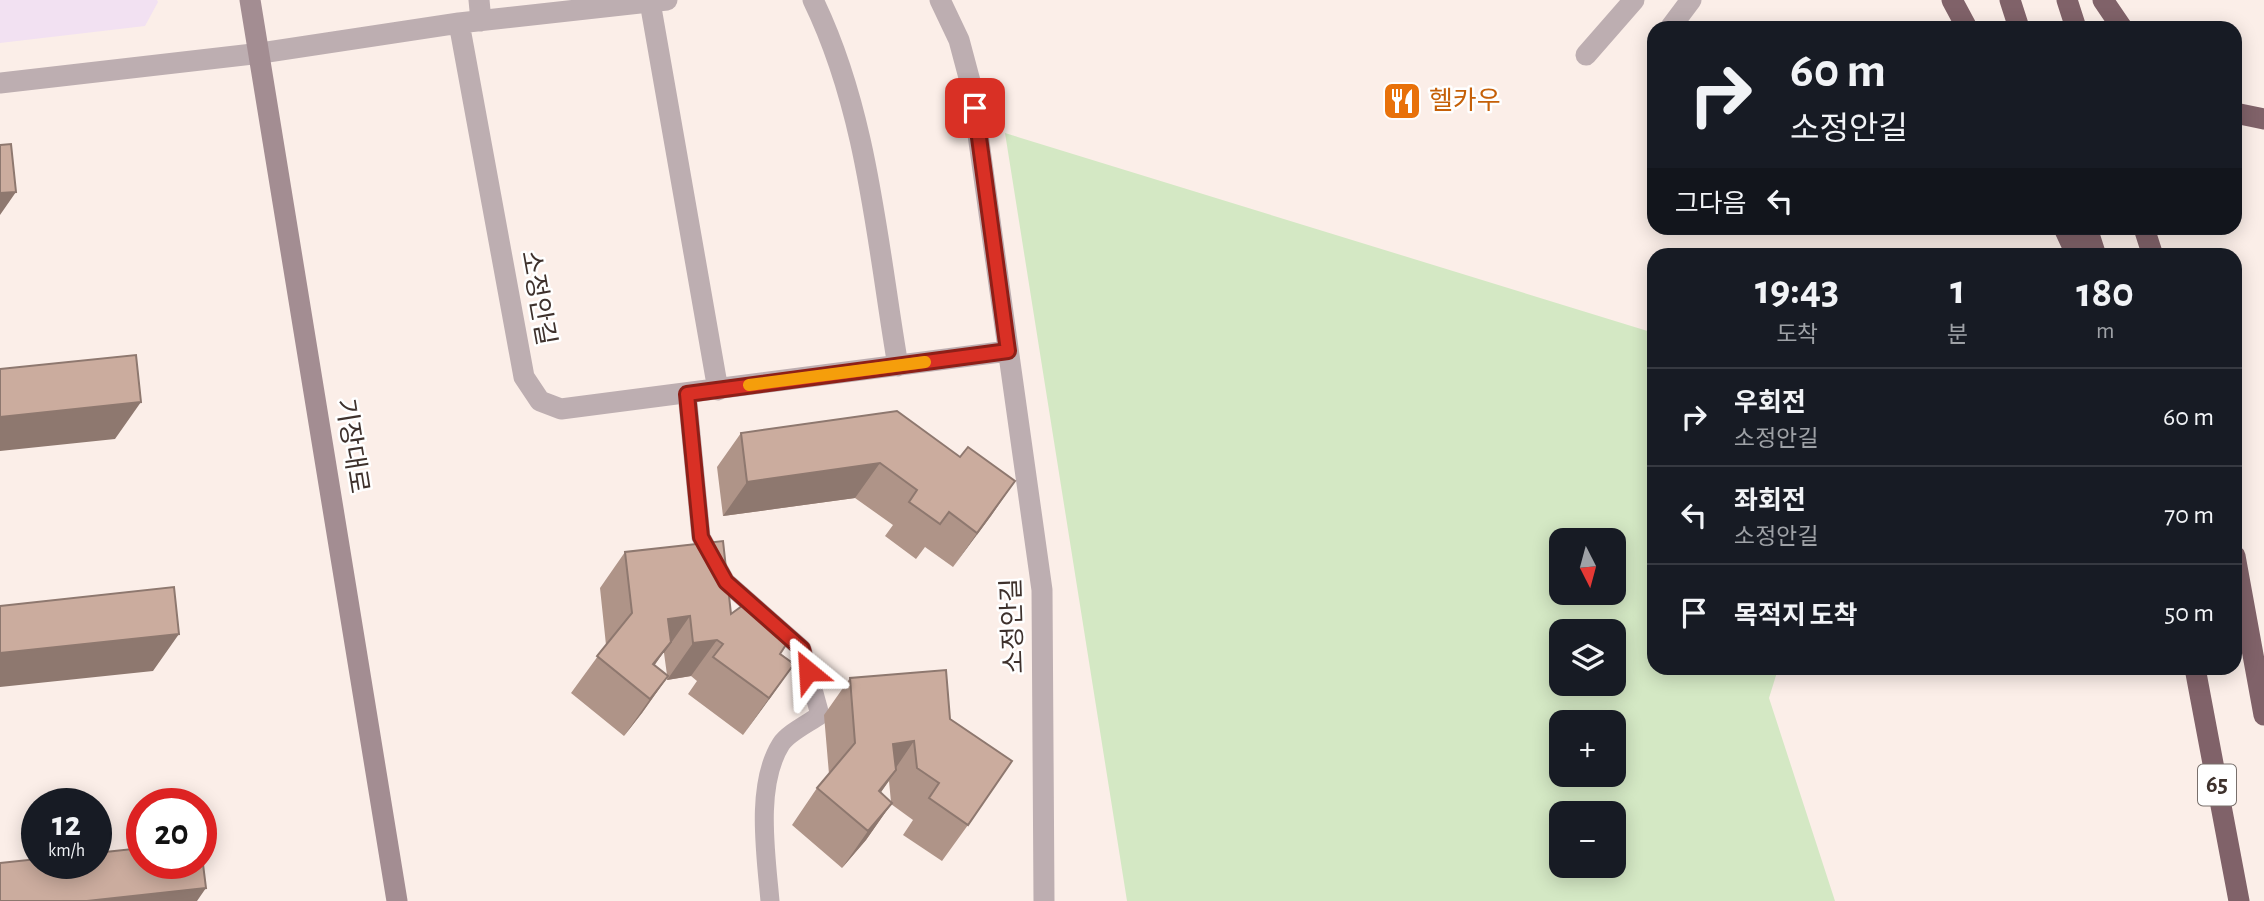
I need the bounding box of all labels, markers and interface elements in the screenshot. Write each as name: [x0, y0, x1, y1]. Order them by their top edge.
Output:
text: 60 m: [1790, 47, 1886, 96]
icon: right: [1675, 49, 1766, 140]
pin: [945, 78, 1005, 138]
restaurant icon: 헬카우: [1381, 80, 1423, 122]
place label: 헬카우: [1429, 87, 1501, 114]
icon: arrive: [956, 89, 994, 127]
text: 소정안길: [1790, 113, 1908, 145]
icon: left: [1761, 182, 1799, 220]
text: 그다음: [1675, 191, 1747, 217]
street label: 소정안길: [517, 248, 560, 347]
text: 19:43: [1755, 269, 1839, 311]
text: 1: [1950, 269, 1965, 311]
text: 180: [2076, 272, 2134, 314]
text: m: [2096, 320, 2114, 343]
text: 도착: [1776, 324, 1818, 347]
text: 분: [1947, 324, 1968, 347]
text: 우회전: [1734, 390, 1806, 416]
street label: 기장대로: [332, 397, 373, 495]
icon: right: [1675, 398, 1713, 436]
text: 60 m: [2163, 404, 2214, 430]
text: 소정안길: [1734, 428, 1819, 451]
text: 좌회전: [1734, 488, 1806, 514]
icon: left: [1675, 496, 1713, 534]
text: 70 m: [2164, 502, 2214, 528]
text: 소정안길: [1734, 526, 1819, 549]
north arrow: [1549, 528, 1626, 606]
map controls: [1549, 528, 1626, 878]
street label: 소정안길: [997, 578, 1028, 674]
icon: arrive: [1675, 594, 1713, 632]
text: 50 m: [2164, 600, 2214, 626]
text: 목적지 도착: [1734, 603, 1858, 629]
button: layers: [1549, 619, 1626, 696]
position arrow: [771, 634, 845, 708]
button: +: [1549, 710, 1626, 787]
road number: 65: [2198, 764, 2236, 806]
speed limit sign: 20: [126, 788, 217, 879]
button: −: [1549, 801, 1626, 878]
text: 12: [52, 807, 81, 842]
text: km/h: [48, 842, 85, 860]

